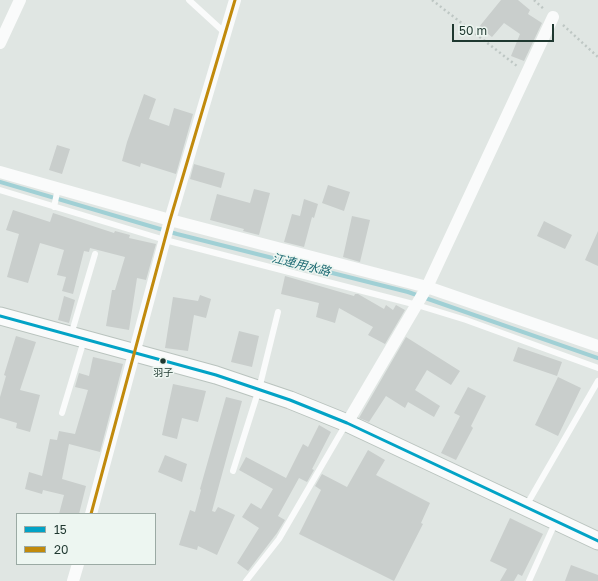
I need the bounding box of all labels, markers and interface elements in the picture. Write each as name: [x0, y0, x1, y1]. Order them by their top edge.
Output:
scale bar: [454, 16, 556, 42]
text: 50 m: [459, 23, 487, 38]
water label: 江連用水路: [270, 251, 332, 279]
marker: 羽子: [158, 356, 168, 366]
place label: 羽子: [153, 367, 173, 379]
legend: [16, 513, 156, 565]
text: 15: [54, 522, 67, 537]
text: 20: [54, 542, 68, 557]

